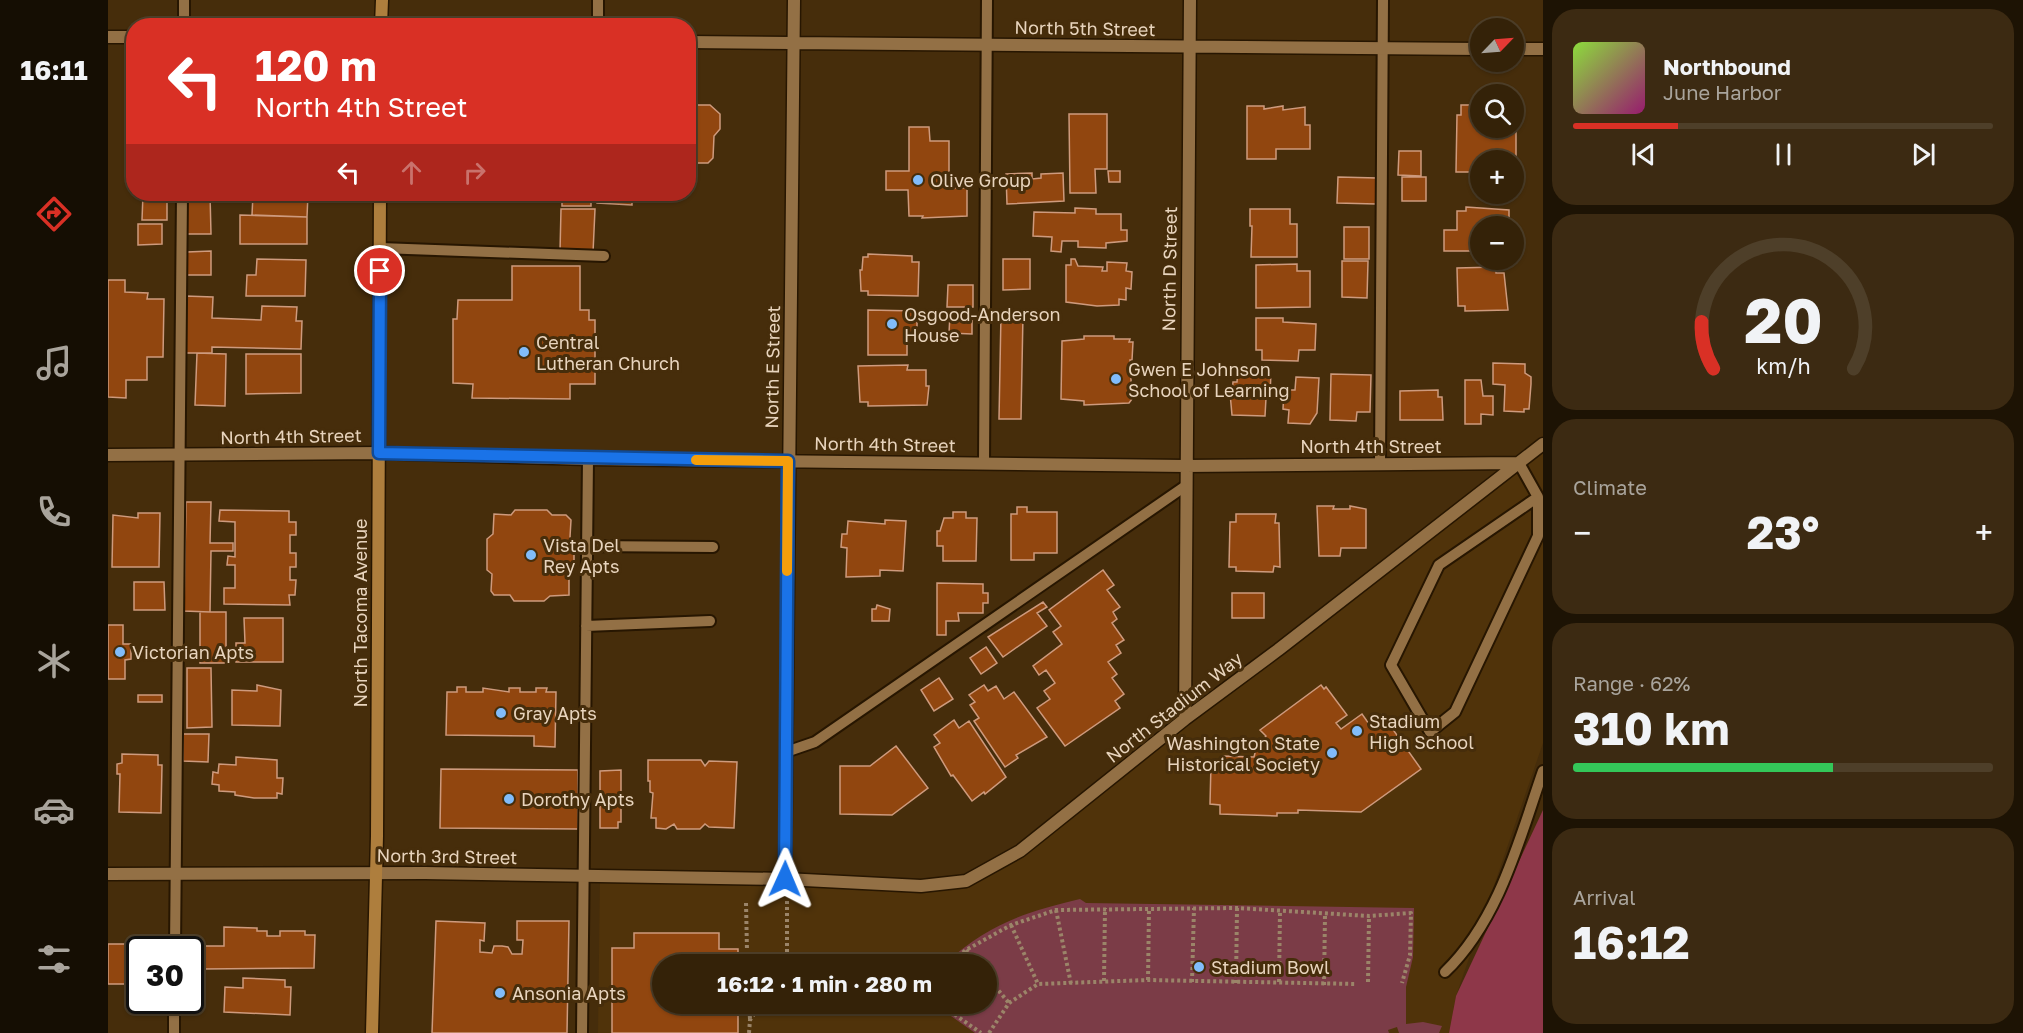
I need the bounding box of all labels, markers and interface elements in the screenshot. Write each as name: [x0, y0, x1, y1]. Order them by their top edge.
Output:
street label: North 5th Street: [1014, 16, 1156, 40]
north arrow: [1470, 18, 1524, 72]
map controls: [1470, 18, 1524, 270]
text: 120 m: [255, 40, 377, 90]
icon: left: [156, 42, 234, 120]
text: Northbound: [1663, 53, 1791, 80]
text: 16:11: [20, 54, 88, 86]
text: June Harbor: [1663, 80, 1782, 104]
button: search: [1470, 84, 1524, 138]
text: North 4th Street: [255, 91, 468, 123]
icon: previous: [1627, 138, 1660, 171]
icon: pause: [1767, 138, 1800, 171]
icon: next: [1907, 138, 1940, 171]
button: +: [1470, 150, 1524, 204]
icon: left: [332, 156, 365, 189]
icon: ahead: [395, 156, 428, 189]
icon: right: [458, 156, 491, 189]
place label: Olive Group: [930, 169, 1031, 191]
marker: Olive Group: [911, 173, 925, 187]
icon: directions: [33, 193, 75, 235]
street label: North D Street: [1157, 206, 1181, 332]
button: −: [1470, 216, 1524, 270]
pin: [354, 245, 405, 296]
icon: arrive: [363, 254, 396, 287]
text: 20: [1744, 282, 1822, 357]
place label: Osgood-Anderson House: [904, 303, 1061, 346]
street label: North E Street: [760, 305, 784, 429]
marker: Osgood-Anderson House: [885, 317, 899, 331]
place label: Central Lutheran Church: [536, 331, 680, 374]
icon: music: [33, 342, 75, 384]
marker: Central Lutheran Church: [517, 345, 531, 359]
text: km/h: [1756, 353, 1810, 379]
place label: Gwen E Johnson School of Learning: [1128, 358, 1290, 401]
marker: Gwen E Johnson School of Learning: [1109, 372, 1123, 386]
street label: North 4th Street: [220, 424, 362, 448]
street label: North 4th Street: [814, 432, 956, 456]
street label: North 4th Street: [1300, 435, 1442, 457]
text: Climate: [1573, 475, 1647, 499]
icon: phone: [33, 491, 75, 533]
text: 23°: [1747, 505, 1819, 559]
text: −: [1573, 513, 1591, 552]
text: +: [1975, 513, 1993, 552]
street label: North Tacoma Avenue: [349, 518, 371, 708]
place label: Vista Del Rey Apts: [543, 534, 620, 577]
marker: Vista Del Rey Apts: [524, 548, 538, 562]
icon: climate: [33, 640, 75, 682]
place label: Victorian Apts: [132, 641, 254, 663]
marker: Victorian Apts: [113, 645, 127, 659]
street label: North Stadium Way: [1101, 647, 1247, 767]
text: Range · 62%: [1573, 671, 1690, 695]
text: 310 km: [1573, 701, 1730, 755]
place label: Gray Apts: [513, 702, 597, 724]
marker: Gray Apts: [494, 706, 508, 720]
place label: Stadium High School: [1369, 710, 1474, 753]
marker: Stadium High School: [1350, 724, 1364, 738]
place label: Washington State Historical Society: [1166, 732, 1320, 775]
marker: Washington State Historical Society: [1325, 746, 1339, 760]
place label: Dorothy Apts: [521, 788, 634, 810]
icon: car: [33, 789, 75, 831]
marker: Dorothy Apts: [502, 792, 516, 806]
street label: North 3rd Street: [376, 844, 518, 868]
position arrow: [753, 847, 817, 911]
text: Arrival: [1573, 885, 1636, 909]
text: 16:12: [1573, 915, 1690, 969]
speed limit sign: 30: [126, 936, 204, 1014]
icon: filters: [33, 938, 75, 980]
place label: Stadium Bowl: [1211, 956, 1330, 978]
marker: Stadium Bowl: [1192, 960, 1206, 974]
text: 16:12 · 1 min · 280 m: [717, 970, 932, 997]
place label: Ansonia Apts: [512, 982, 626, 1004]
marker: Ansonia Apts: [493, 986, 507, 1000]

